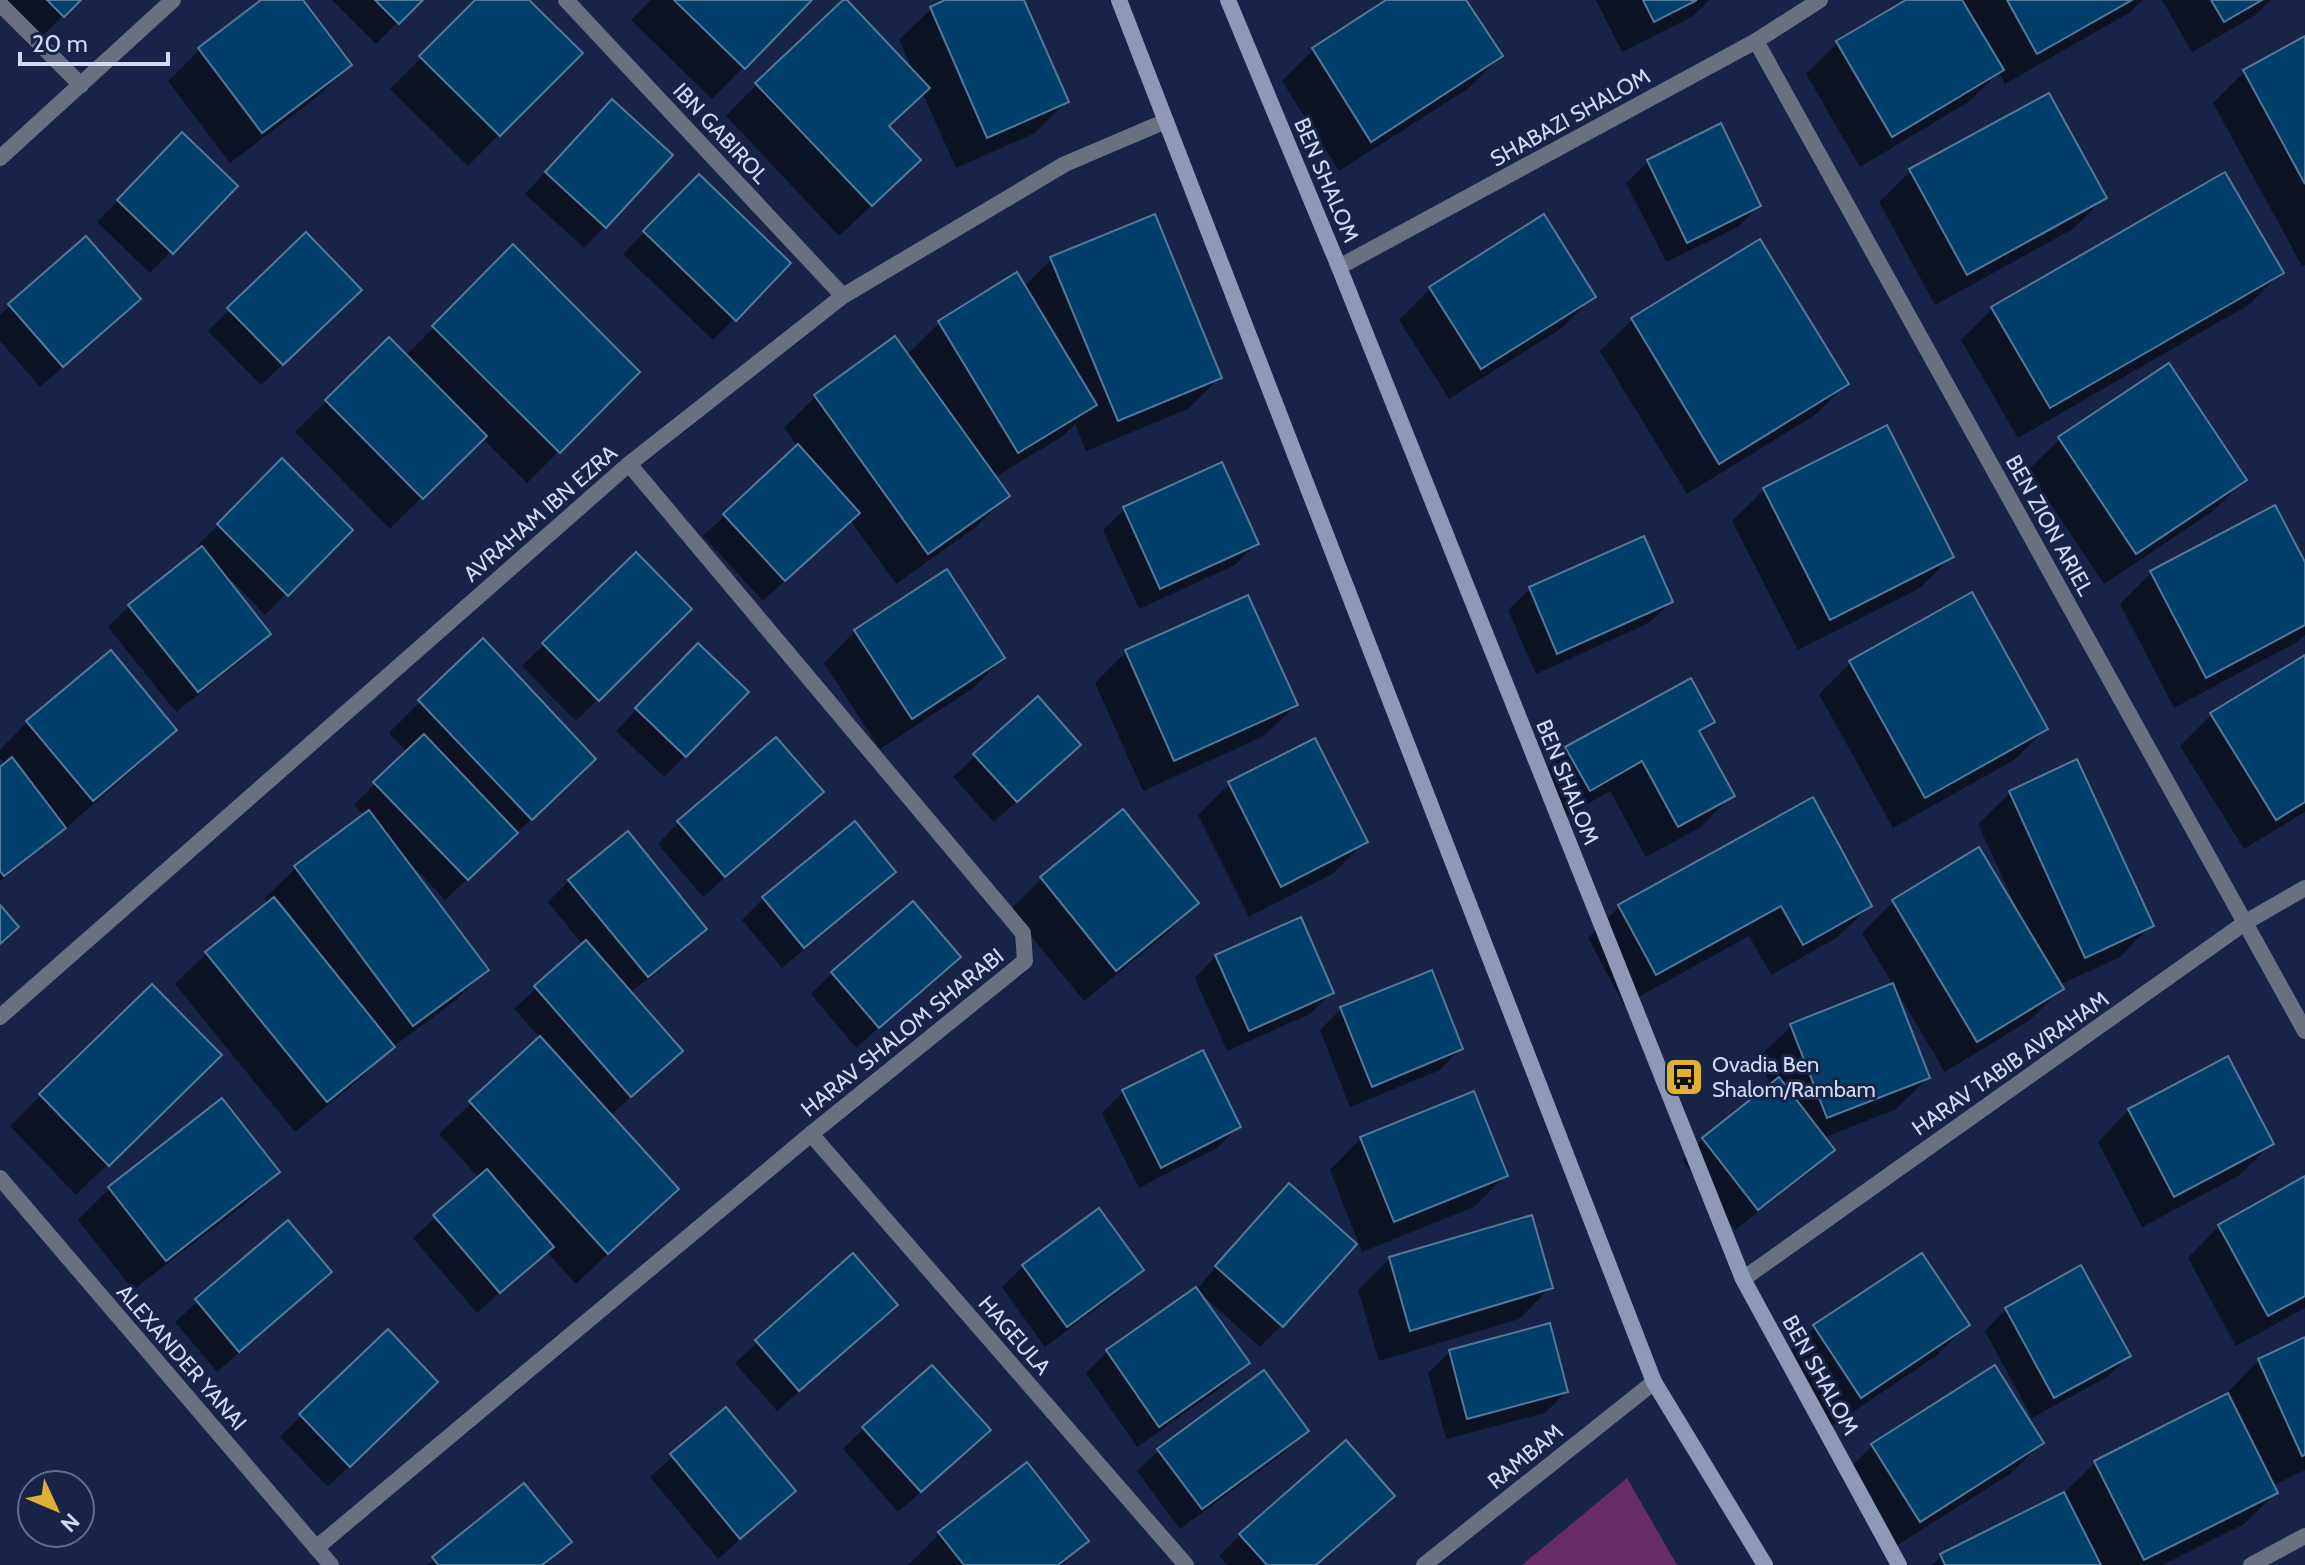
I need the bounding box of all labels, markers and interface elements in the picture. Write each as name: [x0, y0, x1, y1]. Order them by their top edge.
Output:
scale bar: [20, 16, 168, 66]
text: 20 m: [32, 29, 88, 58]
street label: SHABAZI SHALOM: [1486, 62, 1655, 172]
street label: IBN GABIROL: [667, 78, 774, 189]
street label: BEN SHALOM: [1288, 114, 1365, 247]
street label: AVRAHAM IBN EZRA: [458, 439, 623, 587]
street label: BEN ZION ARIEL: [2000, 450, 2099, 600]
street label: BEN SHALOM: [1530, 716, 1605, 849]
street label: HARAV SHALOM SHARABI: [796, 942, 1009, 1122]
street label: HARAV TABIB AVRAHAM: [1907, 985, 2114, 1142]
place label: Ovadia Ben Shalom/Rambam: [1712, 1051, 1876, 1103]
bus stop icon: Ovadia Ben Shalom/Rambam: [1663, 1056, 1705, 1098]
street label: ALEXANDER YANAI: [111, 1279, 252, 1436]
street label: HAGEULA: [973, 1290, 1057, 1381]
street label: BEN SHALOM: [1777, 1311, 1865, 1440]
street label: RAMBAM: [1482, 1418, 1568, 1495]
north arrow: [16, 1469, 96, 1549]
text: N: [55, 1508, 85, 1538]

